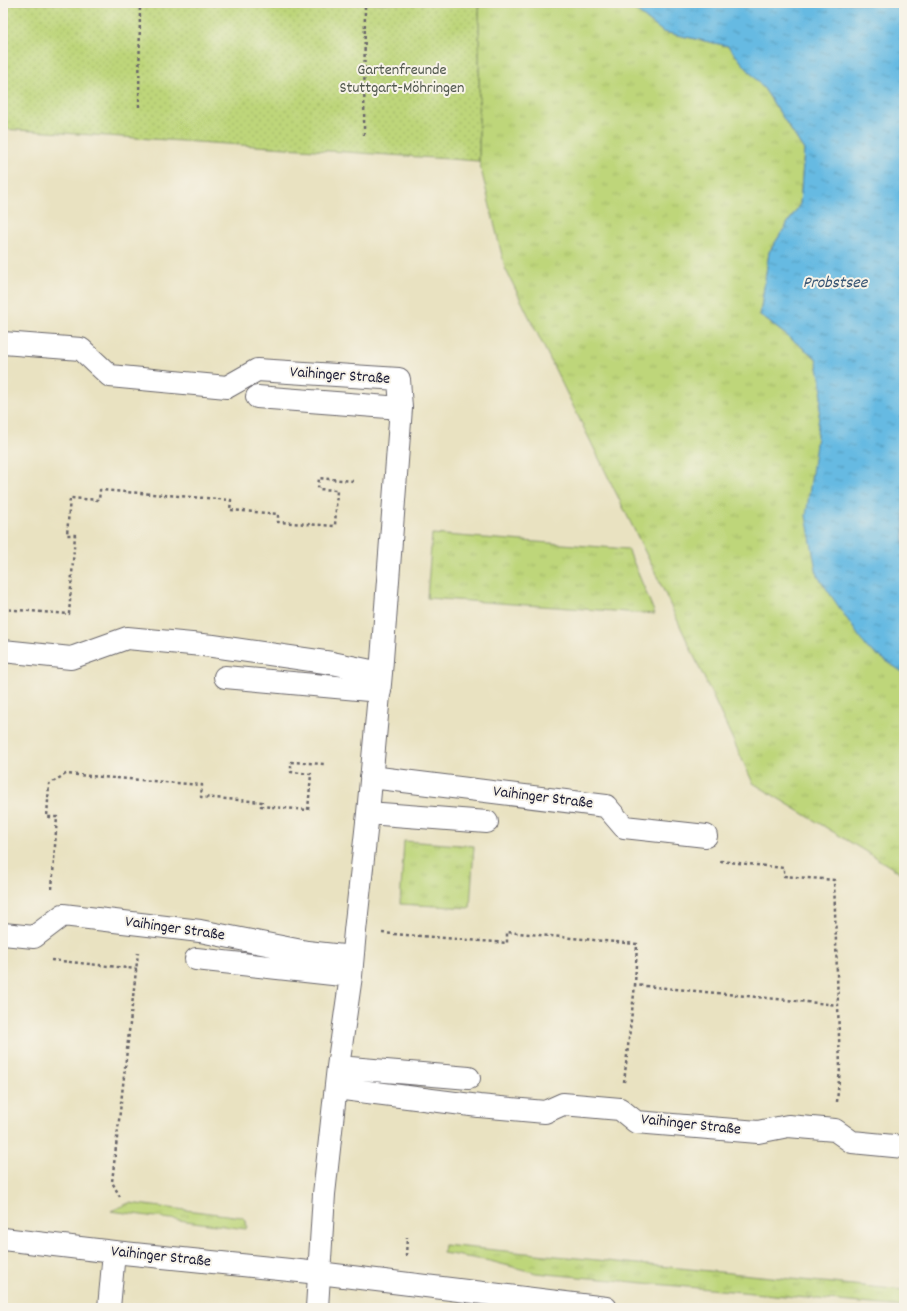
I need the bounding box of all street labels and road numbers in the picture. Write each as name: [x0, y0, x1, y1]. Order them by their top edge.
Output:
street label: Vaihinger Straße: [289, 361, 391, 391]
street label: Vaihinger Straße: [492, 780, 594, 816]
street label: Vaihinger Straße: [124, 911, 226, 947]
street label: Vaihinger Straße: [640, 1108, 742, 1142]
street label: Vaihinger Straße: [110, 1240, 212, 1274]

